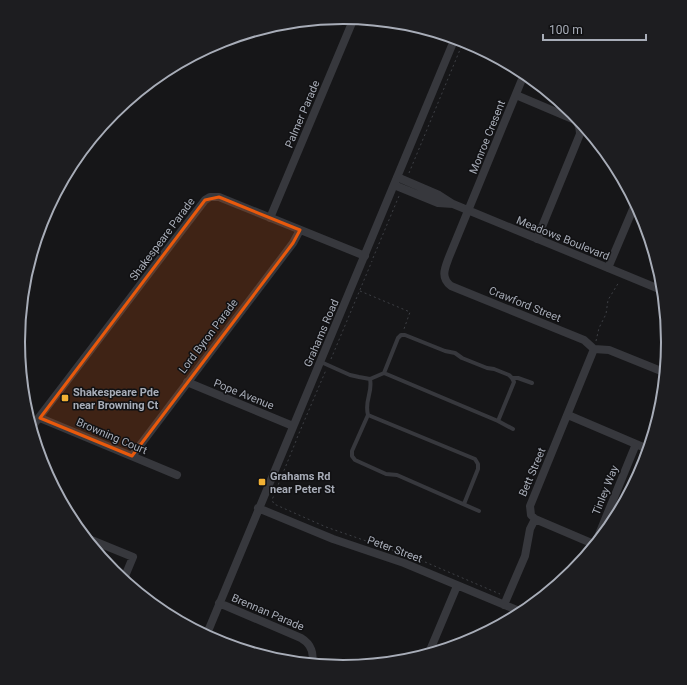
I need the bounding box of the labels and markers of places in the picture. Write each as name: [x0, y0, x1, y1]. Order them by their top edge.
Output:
place label: Shakespeare Pde near Browning Ct: [73, 386, 159, 412]
marker: Shakespeare Pde near Browning Ct: [60, 393, 70, 403]
place label: Grahams Rd near Peter St: [270, 470, 335, 496]
marker: Grahams Rd near Peter St: [257, 477, 267, 487]

